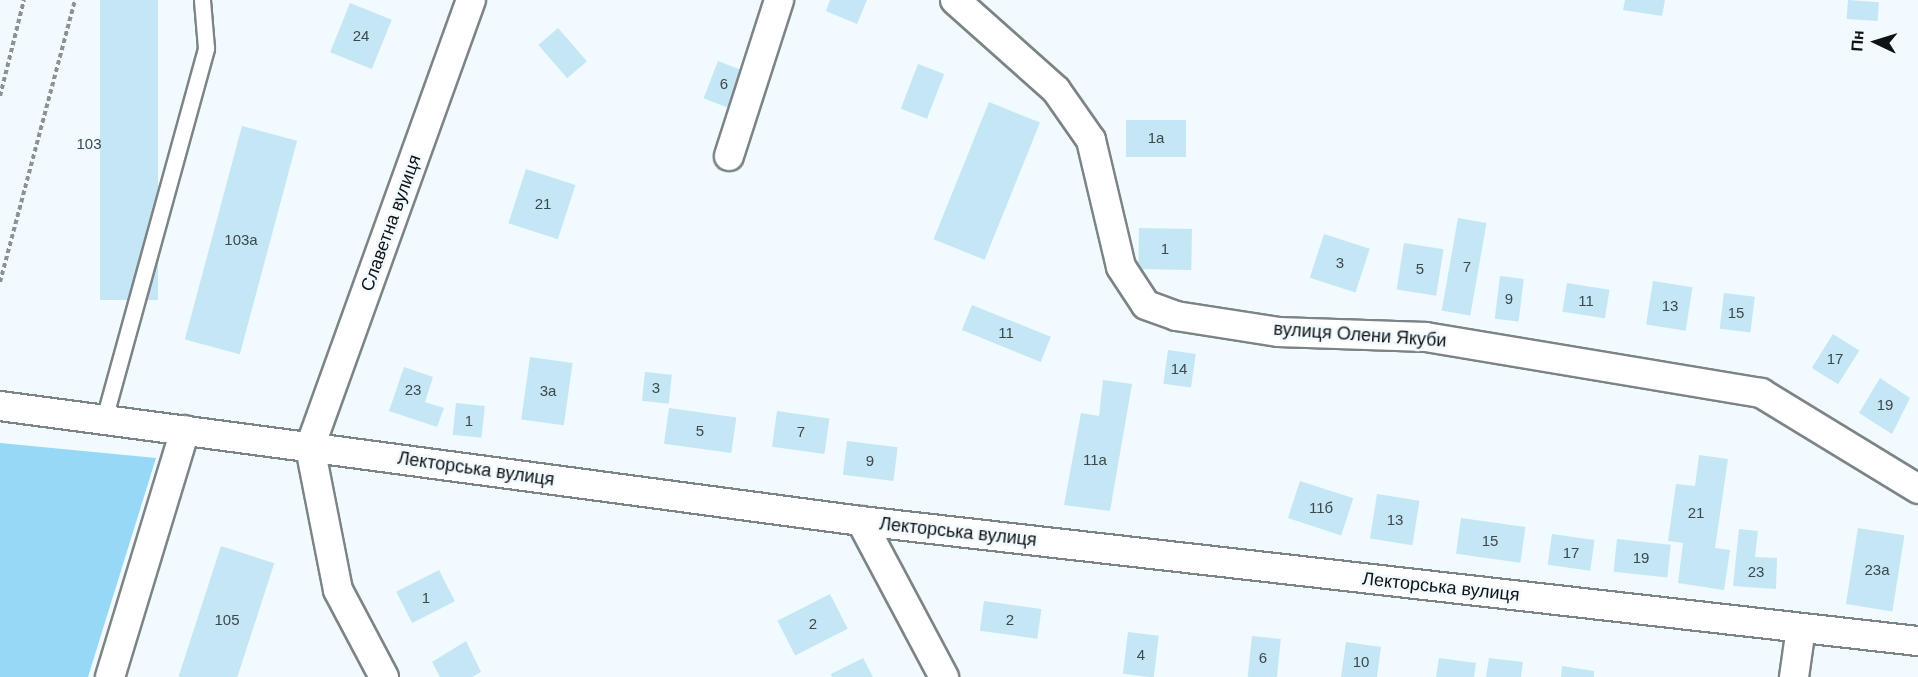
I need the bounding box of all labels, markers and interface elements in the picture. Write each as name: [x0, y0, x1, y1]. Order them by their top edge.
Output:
north arrow: [1846, 12, 1906, 72]
house number: 24: [353, 27, 369, 45]
text: Пн: [1848, 30, 1867, 52]
house number: 6: [720, 75, 728, 93]
house number: 1а: [1148, 129, 1164, 147]
house number: 103: [76, 135, 102, 153]
street label: Славетна вулиця: [356, 152, 426, 294]
house number: 21: [535, 195, 551, 213]
house number: 103а: [224, 231, 258, 249]
house number: 1: [1161, 240, 1169, 258]
house number: 3: [1336, 254, 1344, 272]
house number: 7: [1463, 258, 1471, 276]
house number: 5: [1416, 260, 1424, 278]
house number: 9: [1505, 290, 1513, 308]
house number: 11: [1578, 292, 1594, 310]
house number: 13: [1662, 297, 1678, 315]
house number: 15: [1728, 304, 1744, 322]
street label: вулиця Олени Якуби: [1273, 318, 1447, 352]
house number: 11: [998, 324, 1014, 342]
house number: 17: [1827, 350, 1843, 368]
house number: 14: [1171, 360, 1187, 378]
house number: 3: [652, 379, 660, 397]
house number: 23: [405, 381, 421, 399]
house number: 3а: [540, 382, 556, 400]
house number: 19: [1877, 396, 1893, 414]
house number: 1: [465, 412, 473, 430]
house number: 5: [696, 422, 704, 440]
house number: 7: [797, 423, 805, 441]
street label: Лекторська вулиця: [396, 447, 556, 491]
house number: 11а: [1083, 451, 1107, 469]
house number: 9: [866, 452, 874, 470]
house number: 11б: [1309, 499, 1333, 517]
house number: 21: [1688, 504, 1704, 522]
house number: 13: [1387, 511, 1403, 529]
street label: Лекторська вулиця: [878, 513, 1038, 551]
house number: 15: [1482, 532, 1498, 550]
house number: 17: [1563, 544, 1579, 562]
house number: 19: [1633, 549, 1649, 567]
house number: 23а: [1864, 561, 1890, 579]
house number: 23: [1748, 563, 1764, 581]
street label: Лекторська вулиця: [1361, 568, 1521, 606]
house number: 1: [422, 589, 430, 607]
house number: 105: [214, 611, 240, 629]
house number: 2: [1006, 611, 1014, 629]
house number: 2: [809, 615, 817, 633]
house number: 4: [1137, 646, 1145, 664]
house number: 6: [1259, 649, 1267, 667]
house number: 10: [1353, 653, 1369, 671]

